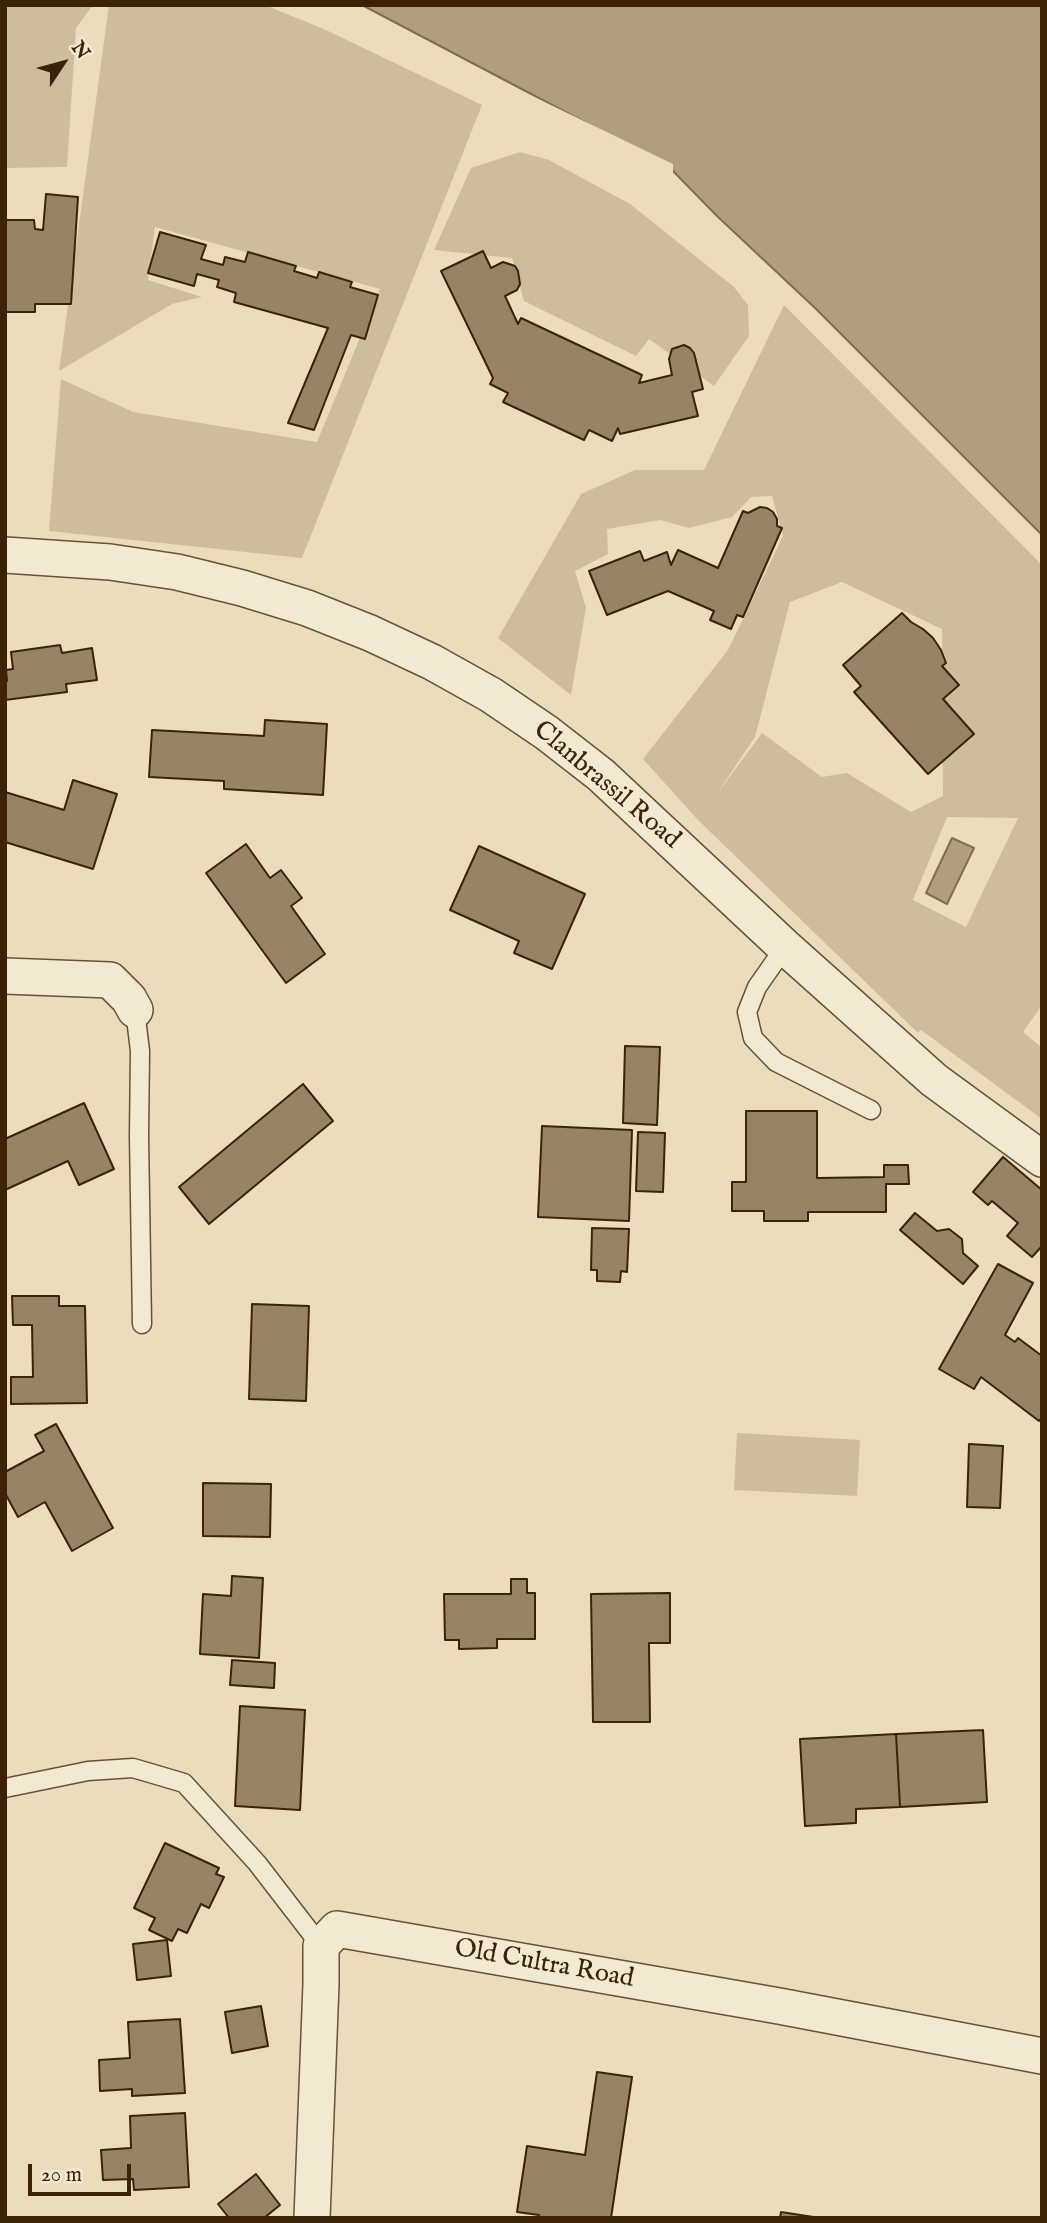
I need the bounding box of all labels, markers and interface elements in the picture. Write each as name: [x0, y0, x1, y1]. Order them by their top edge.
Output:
north arrow: [28, 28, 98, 98]
text: N: [65, 37, 95, 64]
street label: Clanbrassil Road: [526, 716, 686, 856]
street label: Old Cultra Road: [452, 1934, 636, 1996]
scale bar: [32, 2150, 135, 2194]
text: 20 m: [41, 2162, 82, 2189]

